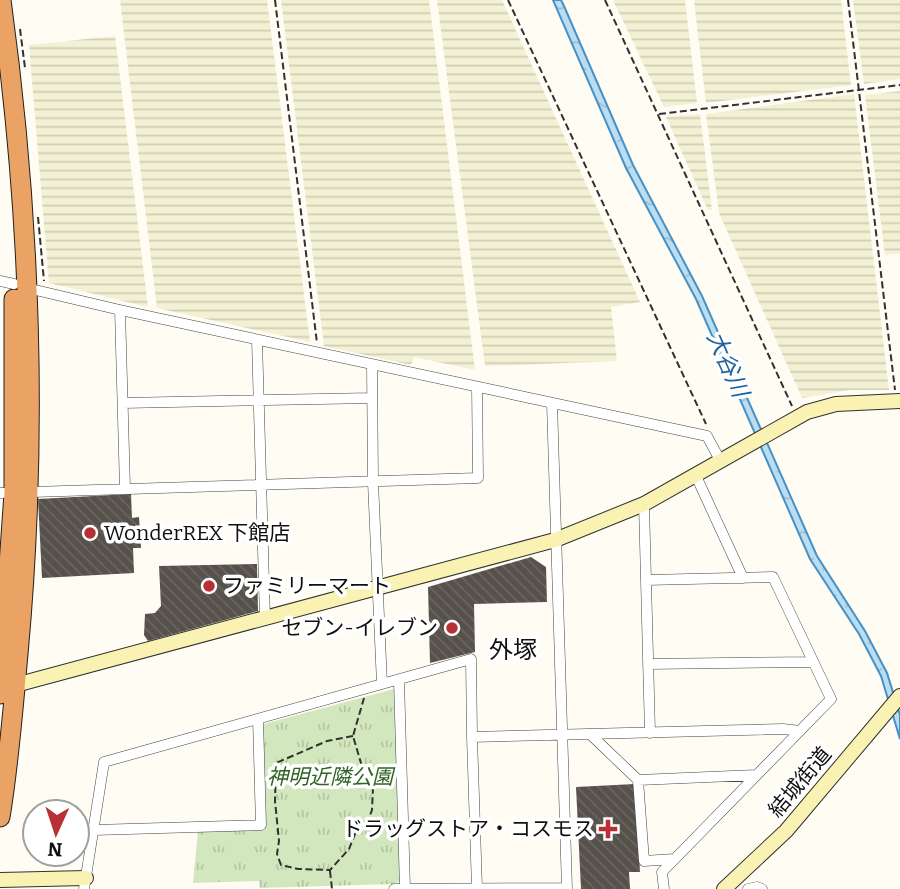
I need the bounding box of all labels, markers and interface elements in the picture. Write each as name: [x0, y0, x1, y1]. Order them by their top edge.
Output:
water label: 大谷川: [701, 327, 756, 404]
place label: WonderREX 下館店: [104, 520, 290, 546]
marker: WonderREX 下館店: [82, 525, 98, 541]
place label: ファミリーマート: [223, 573, 391, 599]
marker: ファミリーマート: [201, 578, 217, 594]
place label: セブン-イレブン: [281, 615, 438, 641]
marker: セブン-イレブン: [444, 620, 460, 636]
district label: 外塚: [489, 636, 537, 664]
street label: 結城街道: [763, 741, 837, 823]
park label: 神明近隣公園: [267, 764, 396, 790]
north arrow: [21, 798, 91, 868]
place label: ドラッグストア・コスモス: [342, 816, 594, 842]
marker: ドラッグストア・コスモス: [600, 821, 616, 837]
text: N: [47, 838, 63, 861]

